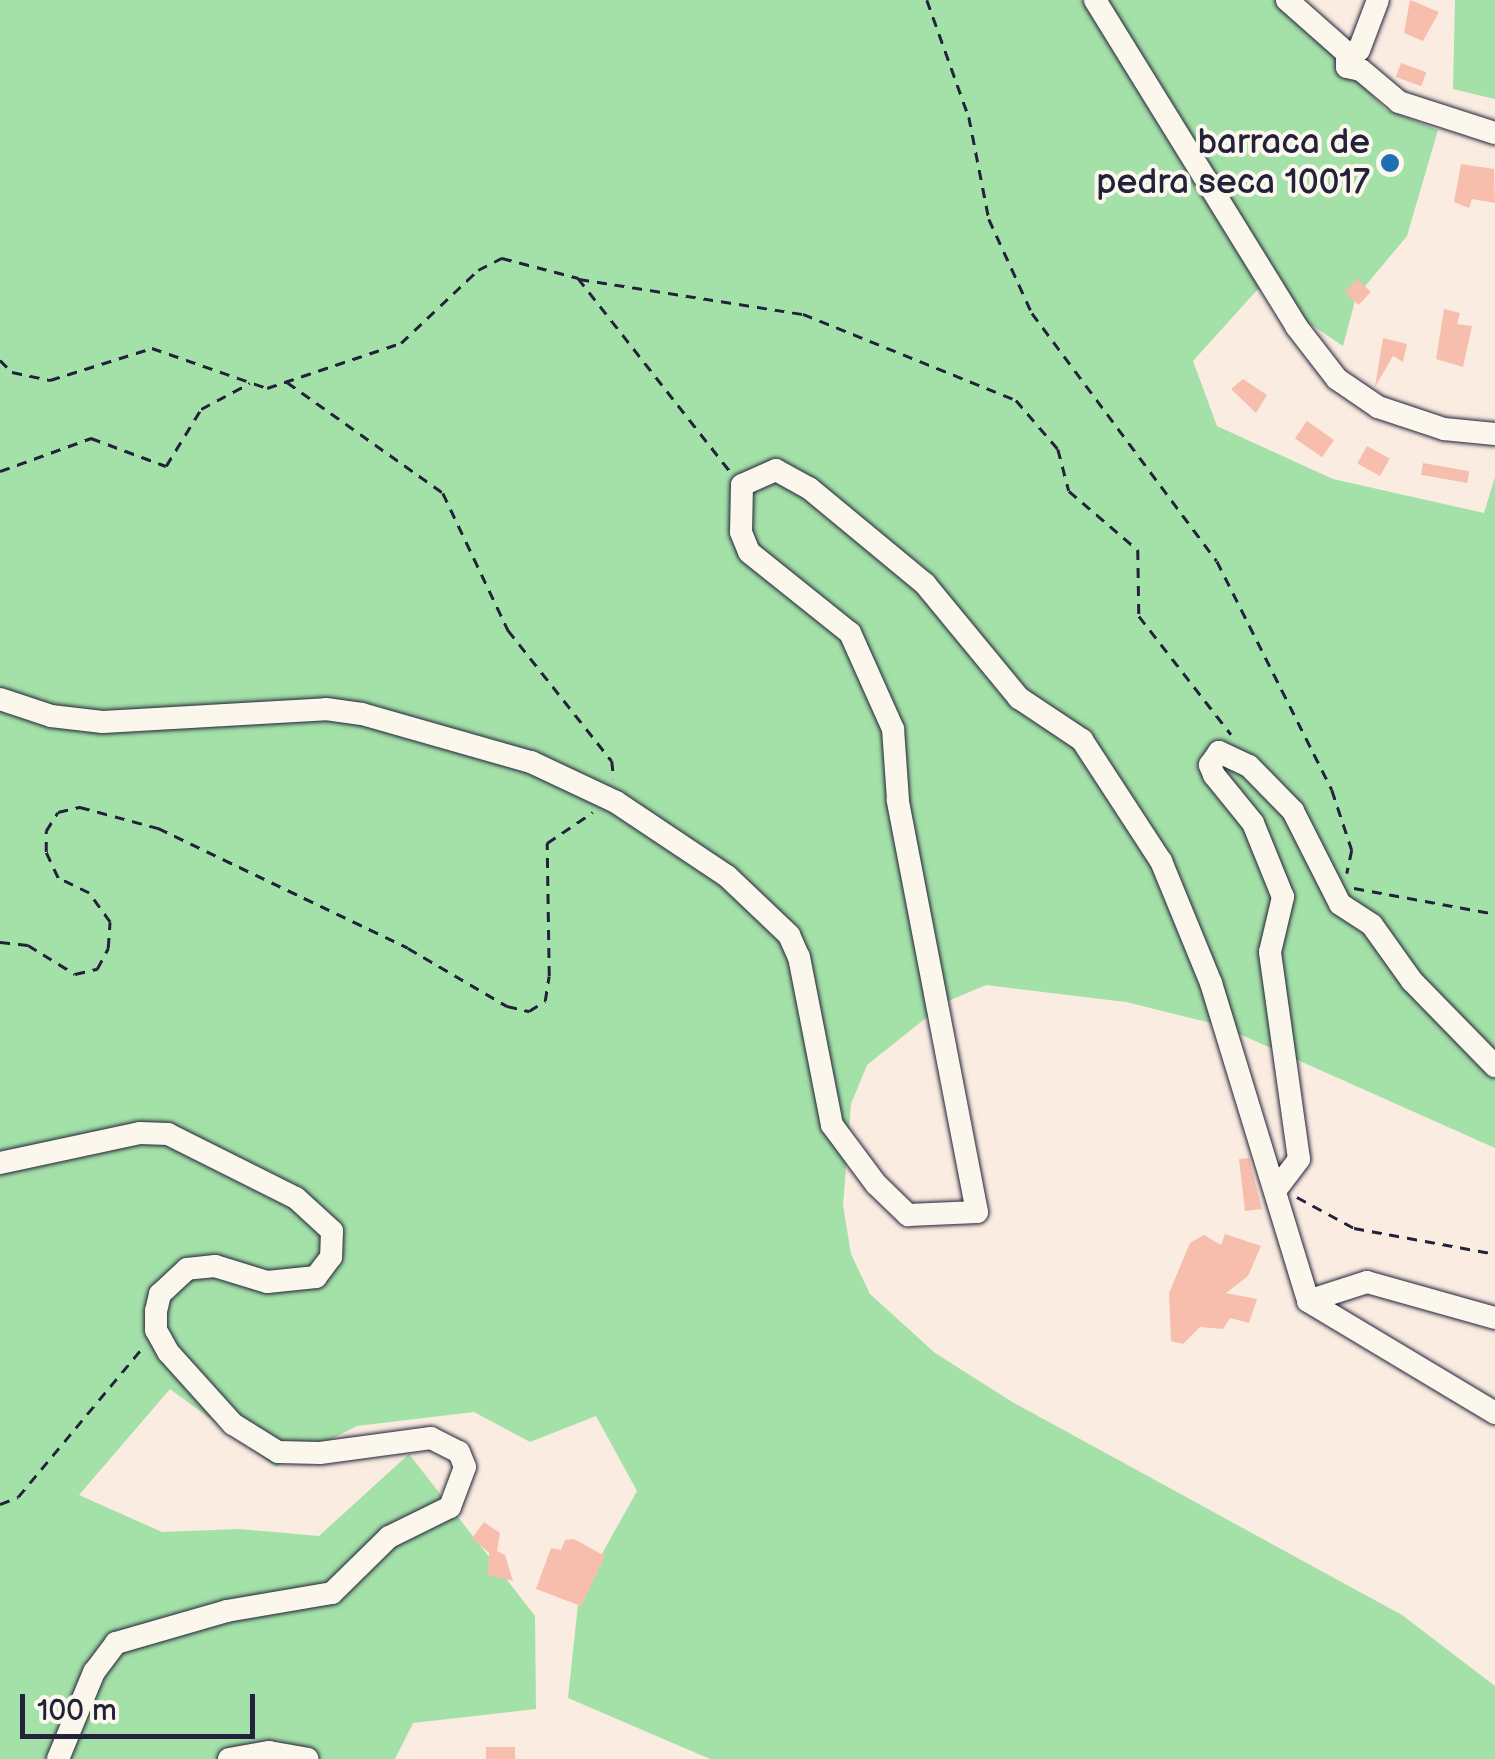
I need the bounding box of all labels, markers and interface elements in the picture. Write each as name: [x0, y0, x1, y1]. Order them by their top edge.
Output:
place label: barraca de pedra seca 10017: [1096, 122, 1370, 204]
marker: barraca de pedra seca 10017: [1379, 152, 1401, 174]
scale bar: [25, 1674, 260, 1736]
text: 100 m: [37, 1693, 117, 1729]

